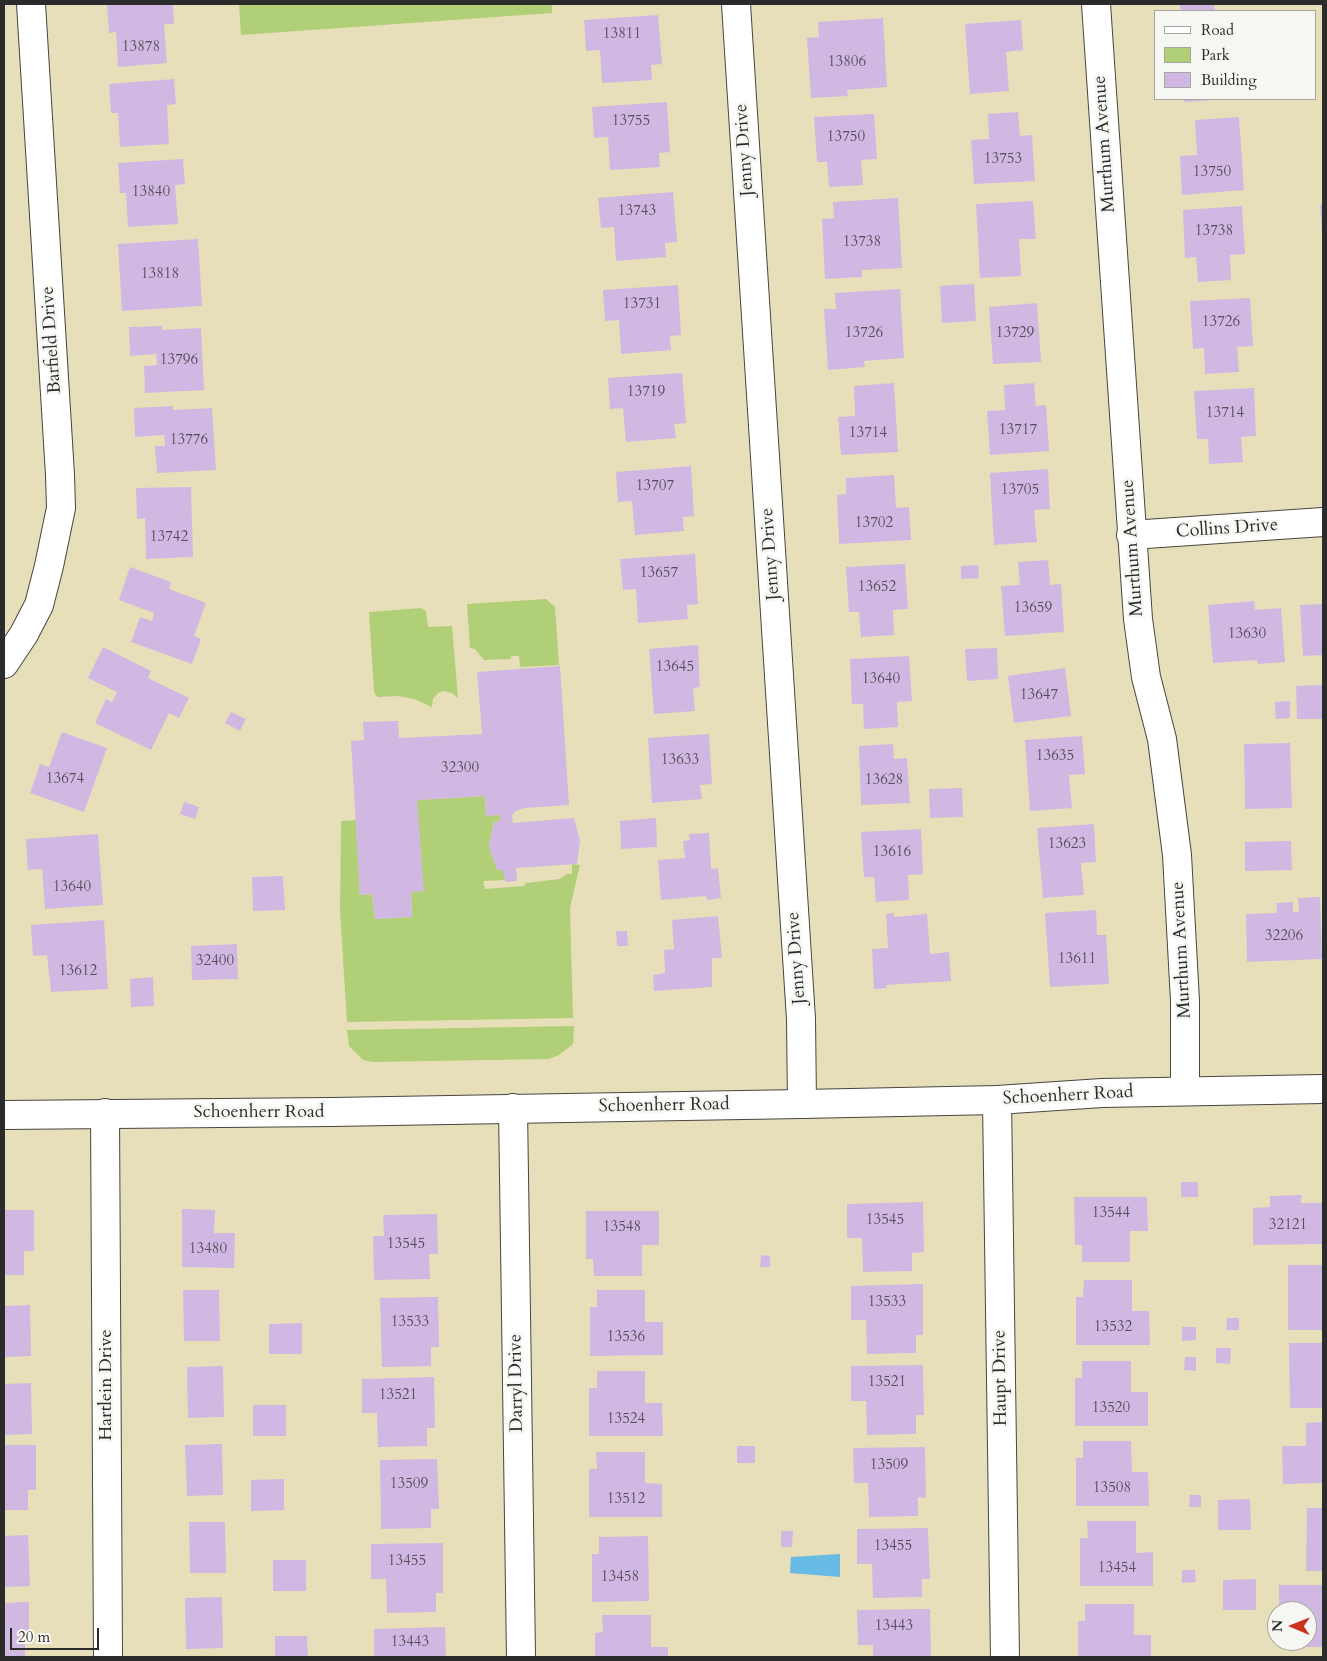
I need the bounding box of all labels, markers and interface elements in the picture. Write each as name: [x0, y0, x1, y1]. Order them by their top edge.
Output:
legend: [1154, 10, 1317, 100]
text: Road: [1201, 20, 1234, 40]
house number: 13811: [603, 26, 641, 44]
house number: 13878: [122, 39, 160, 57]
text: Park: [1201, 45, 1230, 65]
house number: 13806: [828, 54, 866, 72]
text: Building: [1201, 70, 1257, 90]
street label: Murthum Avenue: [1089, 75, 1121, 213]
street label: Jenny Drive: [731, 103, 759, 197]
house number: 13755: [612, 113, 650, 131]
house number: 13750: [827, 129, 865, 147]
house number: 13753: [984, 151, 1022, 169]
house number: 13750: [1193, 164, 1231, 182]
house number: 13840: [132, 184, 170, 202]
house number: 13743: [618, 203, 656, 221]
house number: 13738: [1195, 223, 1233, 241]
house number: 13738: [843, 234, 881, 252]
house number: 13818: [141, 266, 179, 284]
street label: Barfield Drive: [37, 286, 67, 394]
house number: 13731: [623, 296, 661, 314]
house number: 13726: [1202, 314, 1240, 332]
house number: 13726: [845, 325, 883, 343]
house number: 13729: [996, 325, 1034, 343]
house number: 13796: [160, 352, 198, 370]
house number: 13719: [627, 384, 665, 402]
house number: 13714: [1206, 405, 1244, 423]
house number: 13717: [999, 422, 1037, 440]
house number: 13714: [849, 425, 887, 443]
house number: 13776: [170, 432, 208, 450]
house number: 13707: [636, 478, 674, 496]
street label: Murthum Avenue: [1117, 479, 1149, 617]
house number: 13705: [1001, 482, 1039, 500]
street label: Jenny Drive: [757, 507, 785, 601]
house number: 13702: [855, 515, 893, 533]
street label: Collins Drive: [1175, 515, 1279, 543]
house number: 13742: [150, 529, 188, 547]
house number: 13657: [640, 565, 678, 583]
house number: 13652: [858, 579, 896, 597]
house number: 13659: [1014, 600, 1052, 618]
house number: 13630: [1228, 626, 1266, 644]
house number: 13645: [656, 659, 694, 677]
house number: 13640: [862, 671, 900, 689]
house number: 13647: [1020, 687, 1058, 705]
house number: 13635: [1036, 748, 1074, 766]
house number: 13633: [661, 752, 699, 770]
house number: 32300: [441, 760, 479, 778]
house number: 13674: [46, 771, 84, 789]
house number: 13628: [865, 772, 903, 790]
house number: 13623: [1048, 836, 1086, 854]
house number: 13616: [873, 844, 911, 862]
house number: 13640: [53, 879, 91, 897]
street label: Murthum Avenue: [1168, 881, 1196, 1019]
street label: Jenny Drive: [783, 911, 811, 1005]
house number: 32206: [1265, 928, 1303, 946]
house number: 13611: [1058, 951, 1096, 969]
house number: 32400: [196, 953, 234, 971]
house number: 13612: [59, 963, 97, 981]
street label: Schoenherr Road: [1002, 1082, 1134, 1110]
street label: Schoenherr Road: [598, 1094, 730, 1118]
street label: Schoenherr Road: [194, 1102, 324, 1124]
house number: 13544: [1092, 1205, 1130, 1223]
house number: 13545: [866, 1212, 904, 1230]
house number: 32121: [1269, 1217, 1307, 1235]
house number: 13548: [603, 1219, 641, 1237]
house number: 13545: [387, 1236, 425, 1254]
house number: 13480: [189, 1241, 227, 1259]
house number: 13533: [868, 1294, 906, 1312]
house number: 13533: [391, 1314, 429, 1332]
house number: 13532: [1094, 1319, 1132, 1337]
street label: Hartlein Drive: [96, 1329, 118, 1441]
house number: 13536: [607, 1329, 645, 1347]
street label: Haupt Drive: [989, 1330, 1013, 1426]
street label: Darryl Drive: [505, 1334, 529, 1432]
house number: 13521: [868, 1374, 906, 1392]
house number: 13521: [379, 1387, 417, 1405]
house number: 13520: [1092, 1400, 1130, 1418]
house number: 13524: [607, 1411, 645, 1429]
house number: 13509: [870, 1457, 908, 1475]
house number: 13509: [390, 1476, 428, 1494]
house number: 13508: [1093, 1480, 1131, 1498]
house number: 13512: [607, 1491, 645, 1509]
house number: 13455: [874, 1538, 912, 1556]
house number: 13455: [388, 1553, 426, 1571]
house number: 13454: [1098, 1560, 1136, 1578]
house number: 13458: [601, 1569, 639, 1587]
north arrow: [1267, 1601, 1317, 1651]
scale bar: [12, 1618, 101, 1650]
house number: 13443: [875, 1618, 913, 1636]
text: N: [1268, 1620, 1287, 1632]
text: 20 m: [18, 1627, 50, 1647]
house number: 13443: [391, 1634, 429, 1652]

